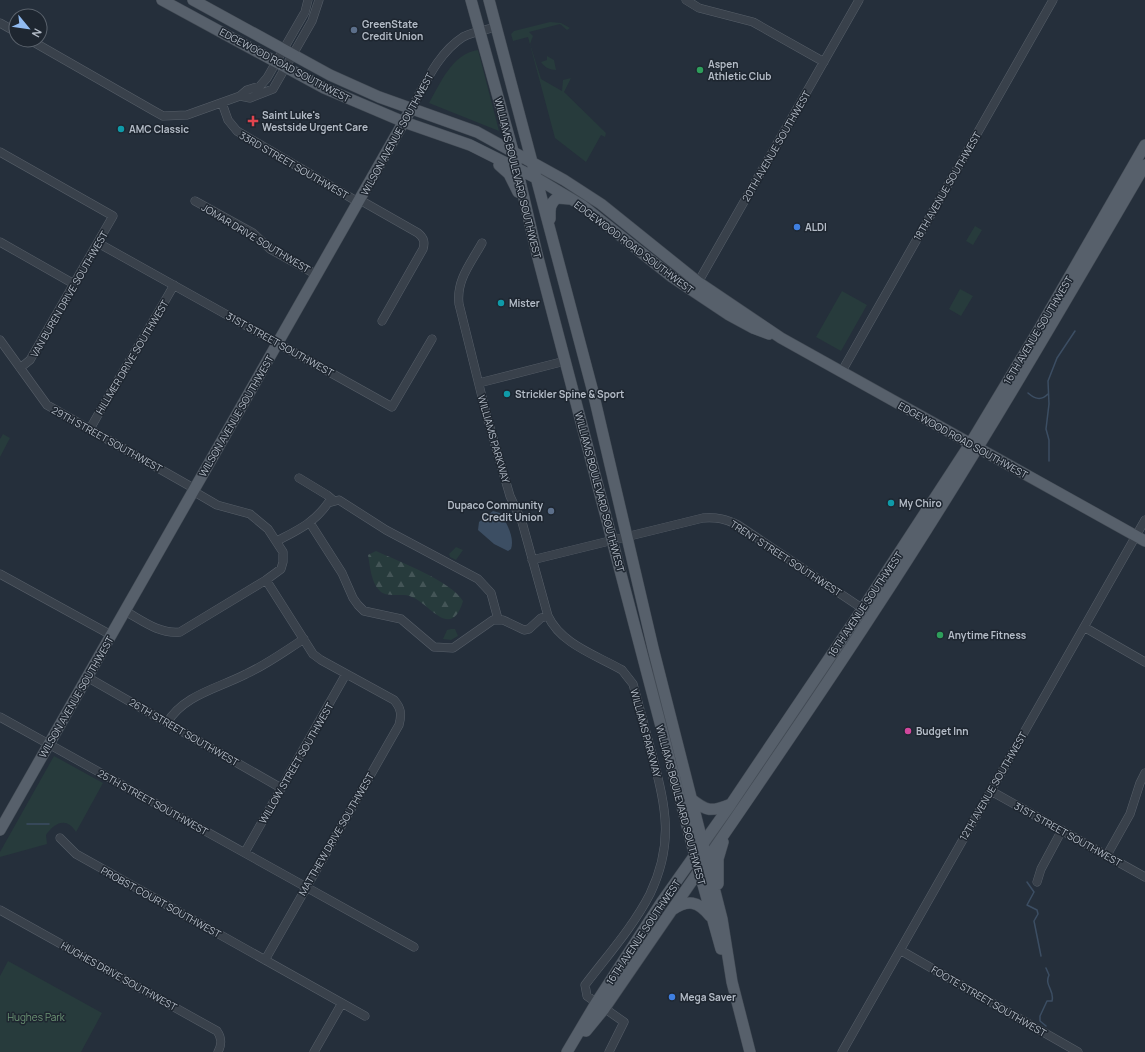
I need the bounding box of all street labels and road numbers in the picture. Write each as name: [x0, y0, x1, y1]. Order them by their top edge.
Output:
street label: EDGEWOOD ROAD SOUTHWEST: [217, 25, 353, 105]
street label: WILSON AVENUE SOUTHWEST: [357, 70, 437, 198]
street label: 20TH AVENUE SOUTHWEST: [739, 88, 814, 204]
street label: WILLIAMS BOULEVARD SOUTHWEST: [491, 96, 545, 260]
street label: 33RD STREET SOUTHWEST: [237, 128, 351, 202]
street label: 18TH AVENUE SOUTHWEST: [910, 129, 984, 243]
street label: EDGEWOOD ROAD SOUTHWEST: [571, 197, 697, 297]
street label: JOMAR DRIVE SOUTHWEST: [199, 200, 313, 276]
street label: VAN BUREN DRIVE SOUTHWEST: [27, 228, 111, 360]
street label: 16TH AVENUE SOUTHWEST: [1000, 273, 1076, 387]
street label: HILLMER DRIVE SOUTHWEST: [92, 297, 172, 417]
street label: 31ST STREET SOUTHWEST: [224, 309, 336, 379]
street label: WILSON AVENUE SOUTHWEST: [195, 353, 277, 479]
street label: WILLIAMS PARKWAY: [475, 393, 513, 485]
street label: EDGEWOOD ROAD SOUTHWEST: [896, 398, 1030, 482]
street label: 29TH STREET SOUTHWEST: [49, 403, 165, 475]
street label: WILLIAMS BOULEVARD SOUTHWEST: [572, 410, 628, 574]
street label: TRENT STREET SOUTHWEST: [728, 517, 844, 599]
street label: 16TH AVENUE SOUTHWEST: [825, 549, 905, 659]
street label: WILSON AVENUE SOUTHWEST: [35, 634, 117, 760]
street label: WILLIAMS PARKWAY: [627, 687, 665, 779]
street label: 26TH STREET SOUTHWEST: [127, 695, 241, 769]
street label: WILLOW STREET SOUTHWEST: [256, 700, 336, 826]
street label: WILLIAMS BOULEVARD SOUTHWEST: [653, 723, 709, 887]
street label: 12TH AVENUE SOUTHWEST: [956, 729, 1030, 843]
street label: 25TH STREET SOUTHWEST: [95, 766, 211, 838]
street label: MATTHEW DRIVE SOUTHWEST: [295, 770, 377, 898]
street label: 31ST STREET SOUTHWEST: [1012, 799, 1124, 869]
street label: PROBST COURT SOUTHWEST: [99, 863, 223, 941]
street label: 16TH AVENUE SOUTHWEST: [603, 877, 683, 987]
street label: HUGHES DRIVE SOUTHWEST: [58, 938, 180, 1014]
street label: FOOTE STREET SOUTHWEST: [929, 962, 1049, 1040]

